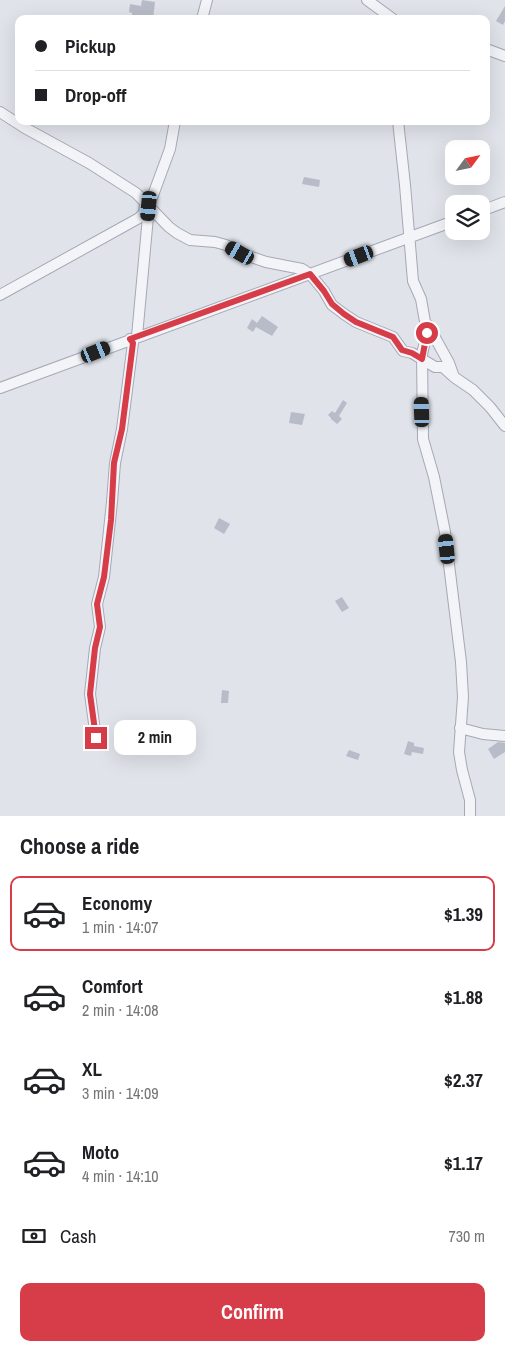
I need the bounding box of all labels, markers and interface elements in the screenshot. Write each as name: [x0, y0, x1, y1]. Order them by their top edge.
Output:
text: Pickup: [65, 33, 116, 59]
text: Drop-off: [65, 82, 126, 108]
north arrow: [445, 140, 490, 185]
map controls: [445, 140, 490, 240]
car: [140, 190, 157, 222]
button: layers: [445, 195, 490, 240]
car: [223, 239, 256, 267]
car: [342, 244, 375, 268]
route start: [416, 322, 438, 344]
car: [79, 339, 112, 365]
car: [413, 397, 430, 427]
car: [437, 533, 456, 565]
callout: 2 min: [114, 720, 196, 756]
text: 2 min: [138, 726, 172, 748]
route end: [85, 727, 107, 749]
text: Choose a ride: [20, 831, 139, 861]
text: Economy: [82, 890, 152, 916]
icon: car: [22, 891, 67, 936]
text: $1.39: [444, 901, 483, 927]
text: 1 min · 14:07: [82, 916, 159, 938]
text: Comfort: [82, 973, 143, 999]
icon: car: [22, 974, 67, 1019]
text: $1.88: [444, 984, 483, 1010]
text: 2 min · 14:08: [82, 999, 159, 1021]
text: XL: [82, 1056, 102, 1082]
icon: car: [22, 1057, 67, 1102]
text: $2.37: [444, 1067, 483, 1093]
text: 3 min · 14:09: [82, 1082, 159, 1104]
text: Moto: [82, 1139, 119, 1165]
icon: car: [22, 1140, 67, 1185]
text: $1.17: [444, 1150, 483, 1176]
text: 4 min · 14:10: [82, 1165, 159, 1187]
icon: cash: [20, 1222, 48, 1250]
text: Cash: [60, 1223, 96, 1249]
text: 730 m: [449, 1225, 485, 1247]
button: Confirm: [20, 1283, 485, 1341]

